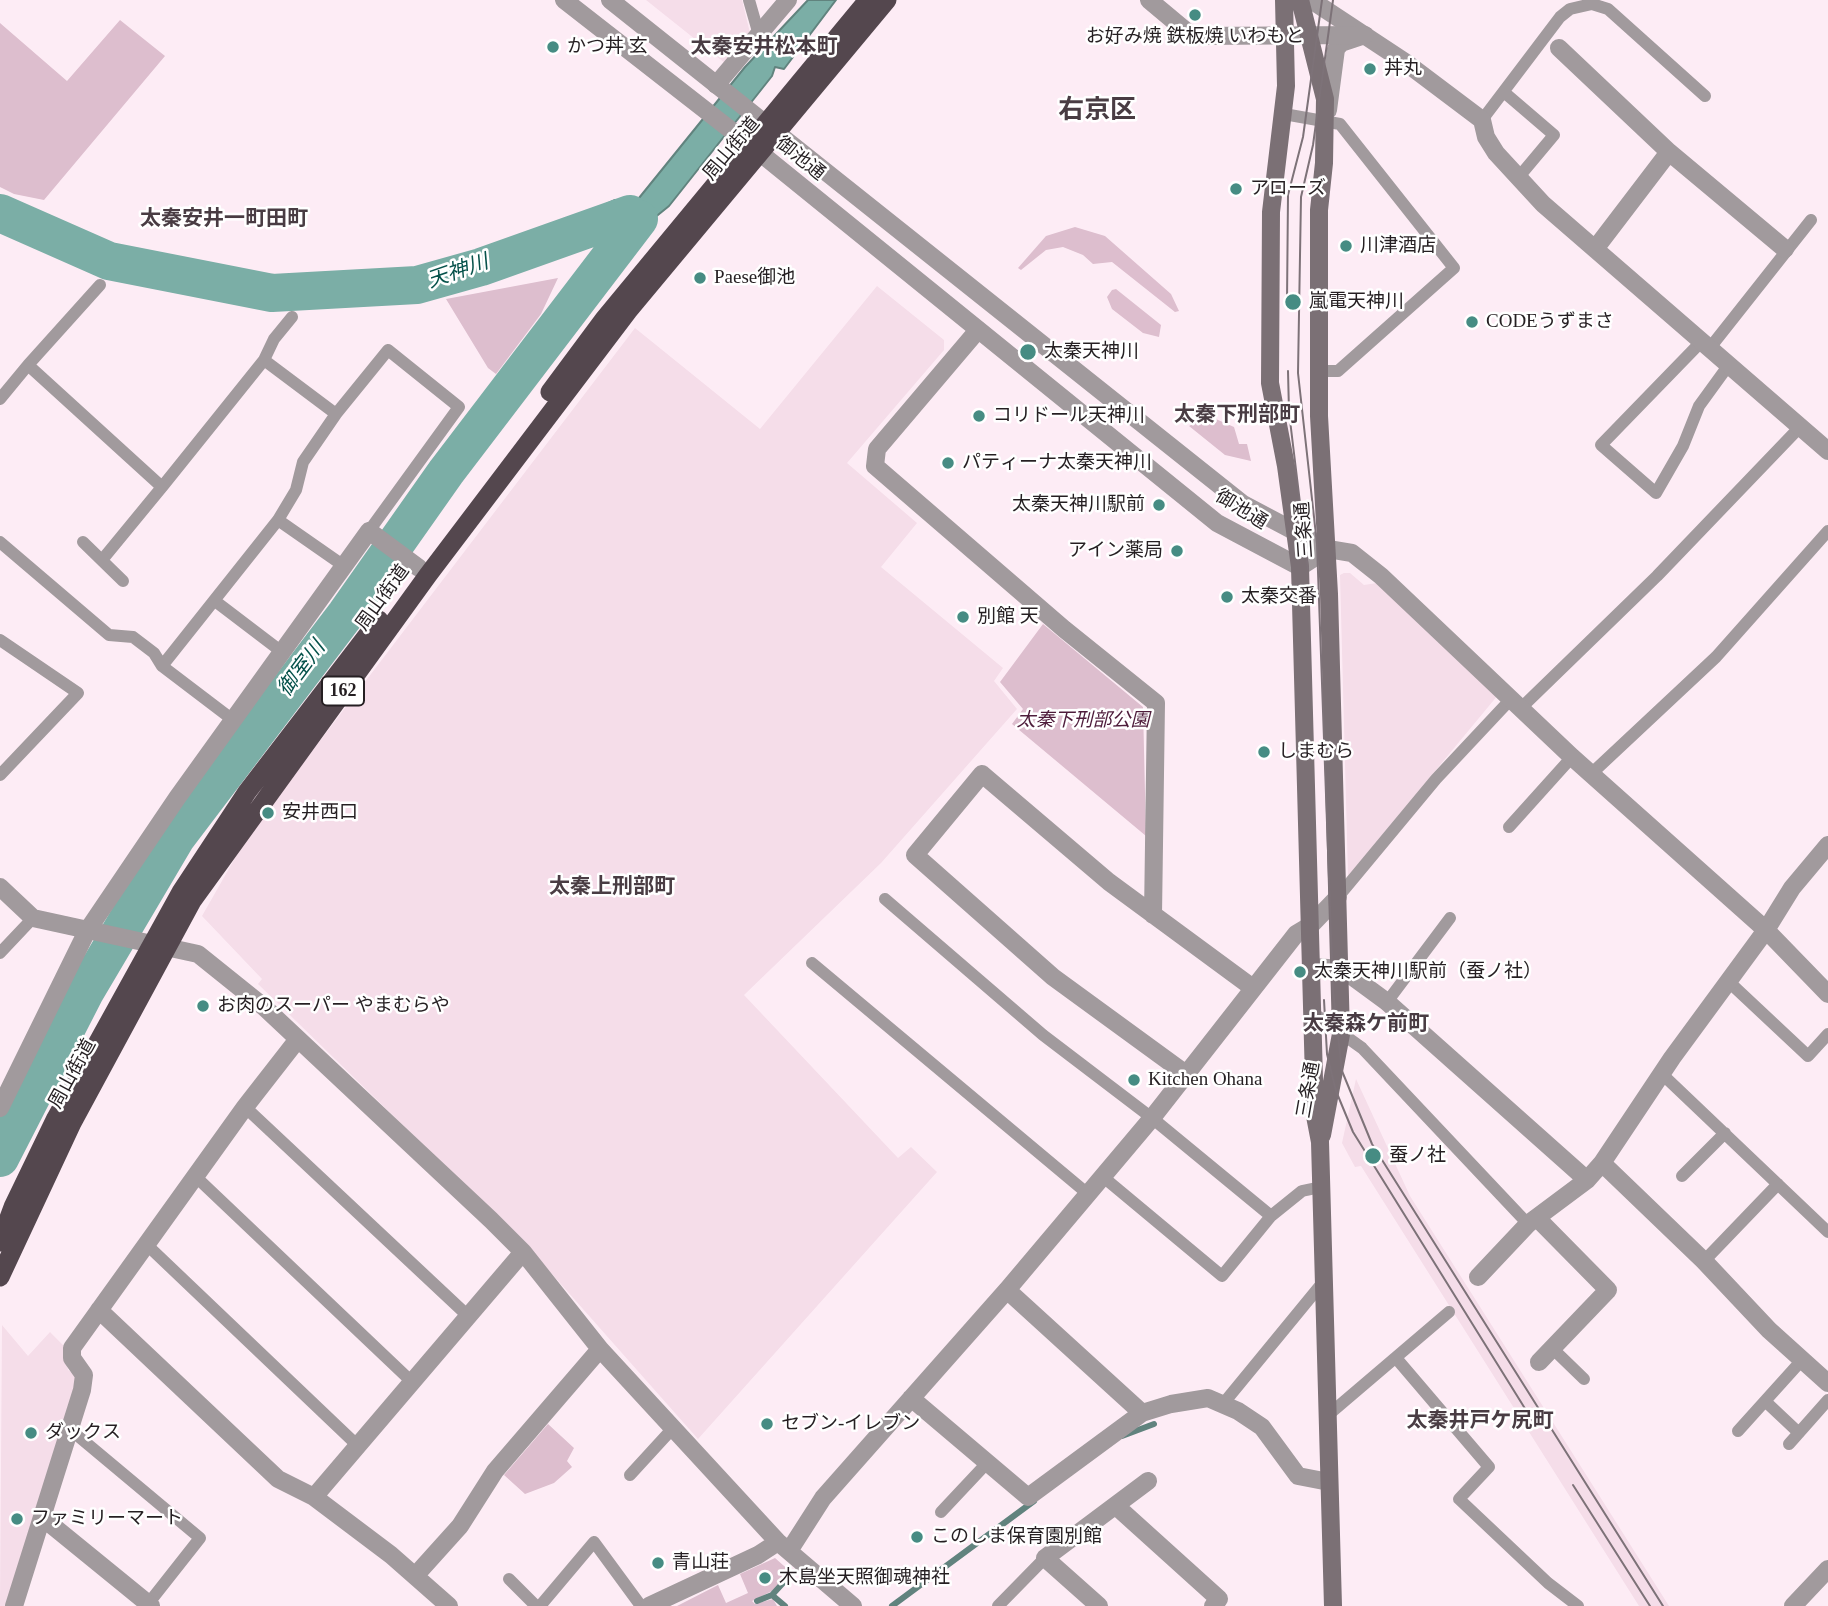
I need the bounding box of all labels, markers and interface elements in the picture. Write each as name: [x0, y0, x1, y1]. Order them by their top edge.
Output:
marker: お好み焼 鉄板焼 いわもと: [1187, 7, 1203, 23]
place label: お好み焼 鉄板焼 いわもと: [1086, 26, 1304, 48]
district label: 太秦安井松本町: [691, 35, 837, 61]
place label: かつ丼 玄: [567, 36, 648, 58]
marker: かつ丼 玄: [545, 39, 561, 55]
place label: 丼丸: [1384, 58, 1422, 80]
marker: 丼丸: [1362, 61, 1378, 77]
district label: 右京区: [1058, 95, 1136, 127]
street label: 周山街道: [699, 113, 765, 185]
street label: 御池通: [771, 132, 829, 186]
place label: アローズ: [1250, 178, 1326, 200]
marker: アローズ: [1228, 181, 1244, 197]
district label: 太秦安井一町田町: [140, 207, 308, 233]
place label: 川津酒店: [1360, 235, 1436, 257]
marker: 川津酒店: [1338, 238, 1354, 254]
water label: 天神川: [424, 250, 492, 294]
place label: Paese御池: [714, 267, 795, 289]
marker: Paese御池: [692, 270, 708, 286]
place label: 嵐電天神川: [1309, 291, 1404, 313]
marker: 嵐電天神川: [1283, 292, 1303, 312]
place label: CODEうずまさ: [1486, 311, 1614, 333]
marker: CODEうずまさ: [1464, 314, 1480, 330]
place label: 太秦天神川: [1044, 341, 1139, 363]
marker: 太秦天神川: [1018, 342, 1038, 362]
district label: 太秦下刑部町: [1174, 403, 1300, 429]
place label: コリドール天神川: [993, 405, 1145, 427]
marker: コリドール天神川: [971, 408, 987, 424]
place label: パティーナ太秦天神川: [962, 452, 1152, 474]
marker: パティーナ太秦天神川: [940, 455, 956, 471]
street label: 御池通: [1211, 485, 1271, 535]
place label: 太秦天神川駅前: [1012, 494, 1145, 516]
marker: 太秦天神川駅前: [1151, 497, 1167, 513]
street label: 三条通: [1292, 501, 1318, 559]
place label: アイン薬局: [1068, 540, 1163, 562]
marker: アイン薬局: [1169, 543, 1185, 559]
street label: 周山街道: [351, 561, 415, 635]
place label: 太秦交番: [1241, 586, 1317, 608]
marker: 太秦交番: [1219, 589, 1235, 605]
place label: 別館 天: [977, 606, 1039, 628]
marker: 別館 天: [955, 609, 971, 625]
water label: 御室川: [273, 636, 331, 702]
road number: 162: [322, 676, 364, 706]
park label: 太秦下刑部公園: [1017, 710, 1149, 732]
place label: しまむら: [1278, 741, 1354, 763]
marker: しまむら: [1256, 744, 1272, 760]
place label: 安井西口: [282, 802, 358, 824]
marker: 安井西口: [260, 805, 276, 821]
district label: 太秦上刑部町: [549, 875, 675, 901]
place label: 太秦天神川駅前（蚕ノ社）: [1314, 961, 1542, 983]
marker: 太秦天神川駅前（蚕ノ社）: [1292, 964, 1308, 980]
place label: お肉のスーパー やまむらや: [217, 995, 450, 1017]
marker: お肉のスーパー やまむらや: [195, 998, 211, 1014]
district label: 太秦森ケ前町: [1303, 1012, 1429, 1038]
street label: 周山街道: [45, 1035, 101, 1113]
street label: 三条通: [1293, 1060, 1325, 1120]
place label: Kitchen Ohana: [1148, 1069, 1262, 1091]
marker: Kitchen Ohana: [1126, 1072, 1142, 1088]
place label: 蚕ノ社: [1389, 1145, 1446, 1167]
marker: 蚕ノ社: [1363, 1146, 1383, 1166]
district label: 太秦井戸ケ尻町: [1407, 1409, 1553, 1435]
place label: セブン-イレブン: [781, 1413, 920, 1435]
marker: セブン-イレブン: [759, 1416, 775, 1432]
place label: ダックス: [45, 1422, 121, 1444]
marker: ダックス: [23, 1425, 39, 1441]
place label: ファミリーマート: [31, 1508, 183, 1530]
marker: ファミリーマート: [9, 1511, 25, 1527]
place label: このしま保育園別館: [931, 1526, 1102, 1548]
marker: このしま保育園別館: [909, 1529, 925, 1545]
place label: 青山荘: [672, 1552, 729, 1574]
marker: 青山荘: [650, 1555, 666, 1571]
place label: 木島坐天照御魂神社: [779, 1567, 950, 1589]
marker: 木島坐天照御魂神社: [757, 1570, 773, 1586]

